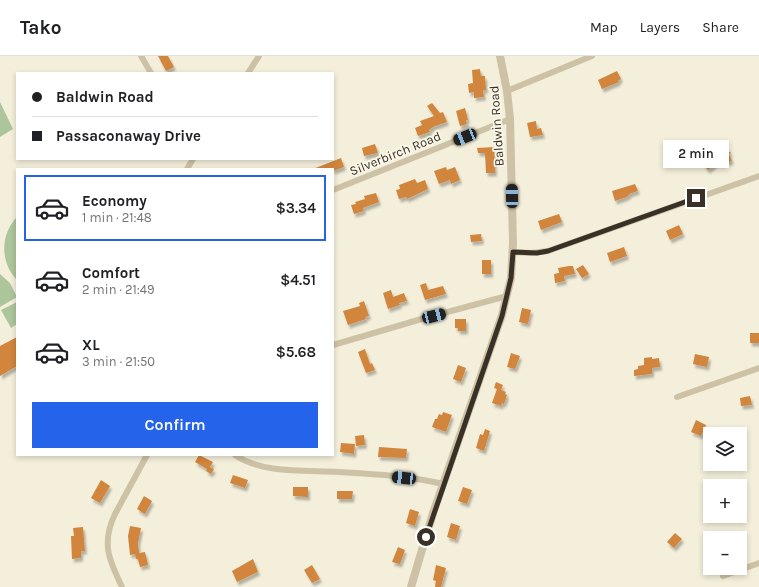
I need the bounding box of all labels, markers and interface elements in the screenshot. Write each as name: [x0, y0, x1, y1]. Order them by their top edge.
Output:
text: Tako: [20, 17, 61, 39]
text: Map: [590, 19, 618, 36]
text: Layers: [640, 19, 680, 36]
text: Share: [702, 19, 739, 36]
street label: Baldwin Road: [486, 85, 507, 167]
text: Baldwin Road: [56, 88, 154, 106]
text: Passaconaway Drive: [56, 127, 201, 145]
car: [452, 127, 478, 147]
street label: Silverbirch Road: [347, 128, 443, 179]
callout: 2 min: [663, 140, 729, 168]
text: 2 min: [678, 146, 714, 161]
car: [506, 184, 518, 208]
route end: [687, 189, 705, 207]
icon: car: [34, 190, 70, 226]
text: Economy: [82, 192, 147, 210]
text: $3.34: [276, 199, 316, 217]
text: 1 min · 21:48: [82, 210, 152, 225]
icon: car: [34, 262, 70, 298]
text: Comfort: [82, 264, 140, 282]
text: $4.51: [280, 271, 316, 289]
text: 2 min · 21:49: [82, 282, 155, 297]
car: [421, 307, 447, 325]
icon: car: [34, 334, 70, 370]
text: XL: [82, 336, 100, 354]
text: $5.68: [276, 343, 316, 361]
text: 3 min · 21:50: [82, 354, 155, 369]
button: Confirm: [32, 402, 318, 448]
map controls: [703, 427, 747, 575]
button: layers: [703, 427, 747, 471]
car: [391, 471, 417, 485]
button: +: [703, 479, 747, 523]
route start: [417, 528, 435, 546]
button: −: [703, 531, 747, 575]

